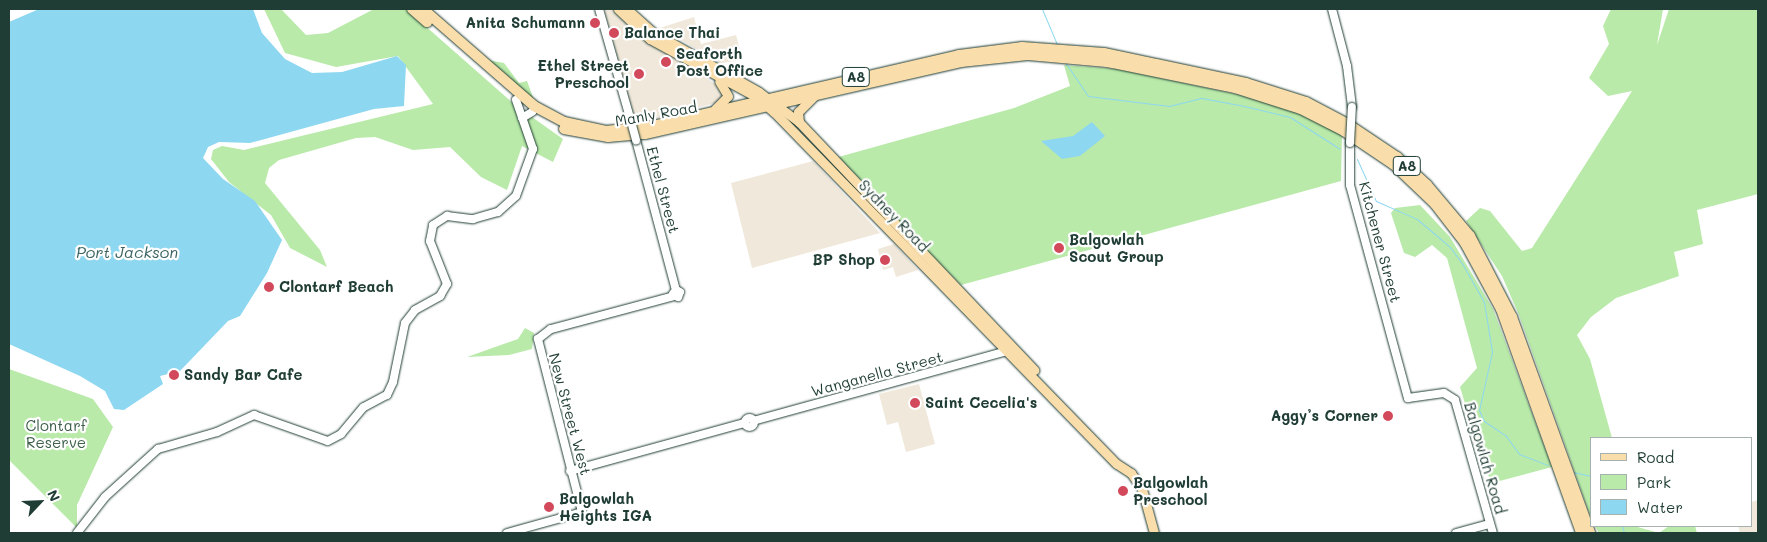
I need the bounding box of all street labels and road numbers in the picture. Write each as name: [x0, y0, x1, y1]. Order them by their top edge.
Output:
road number: A8: [841, 66, 871, 88]
street label: Manly Road: [613, 98, 699, 130]
street label: Ethel Street: [643, 145, 683, 235]
road number: A8: [1392, 154, 1422, 178]
street label: Sydney Road: [855, 176, 933, 256]
street label: Kitchener Street: [1355, 180, 1405, 304]
street label: Wanganella Street: [809, 348, 945, 400]
street label: New Street West: [545, 351, 595, 477]
street label: Balgowlah Road: [1460, 400, 1510, 516]

